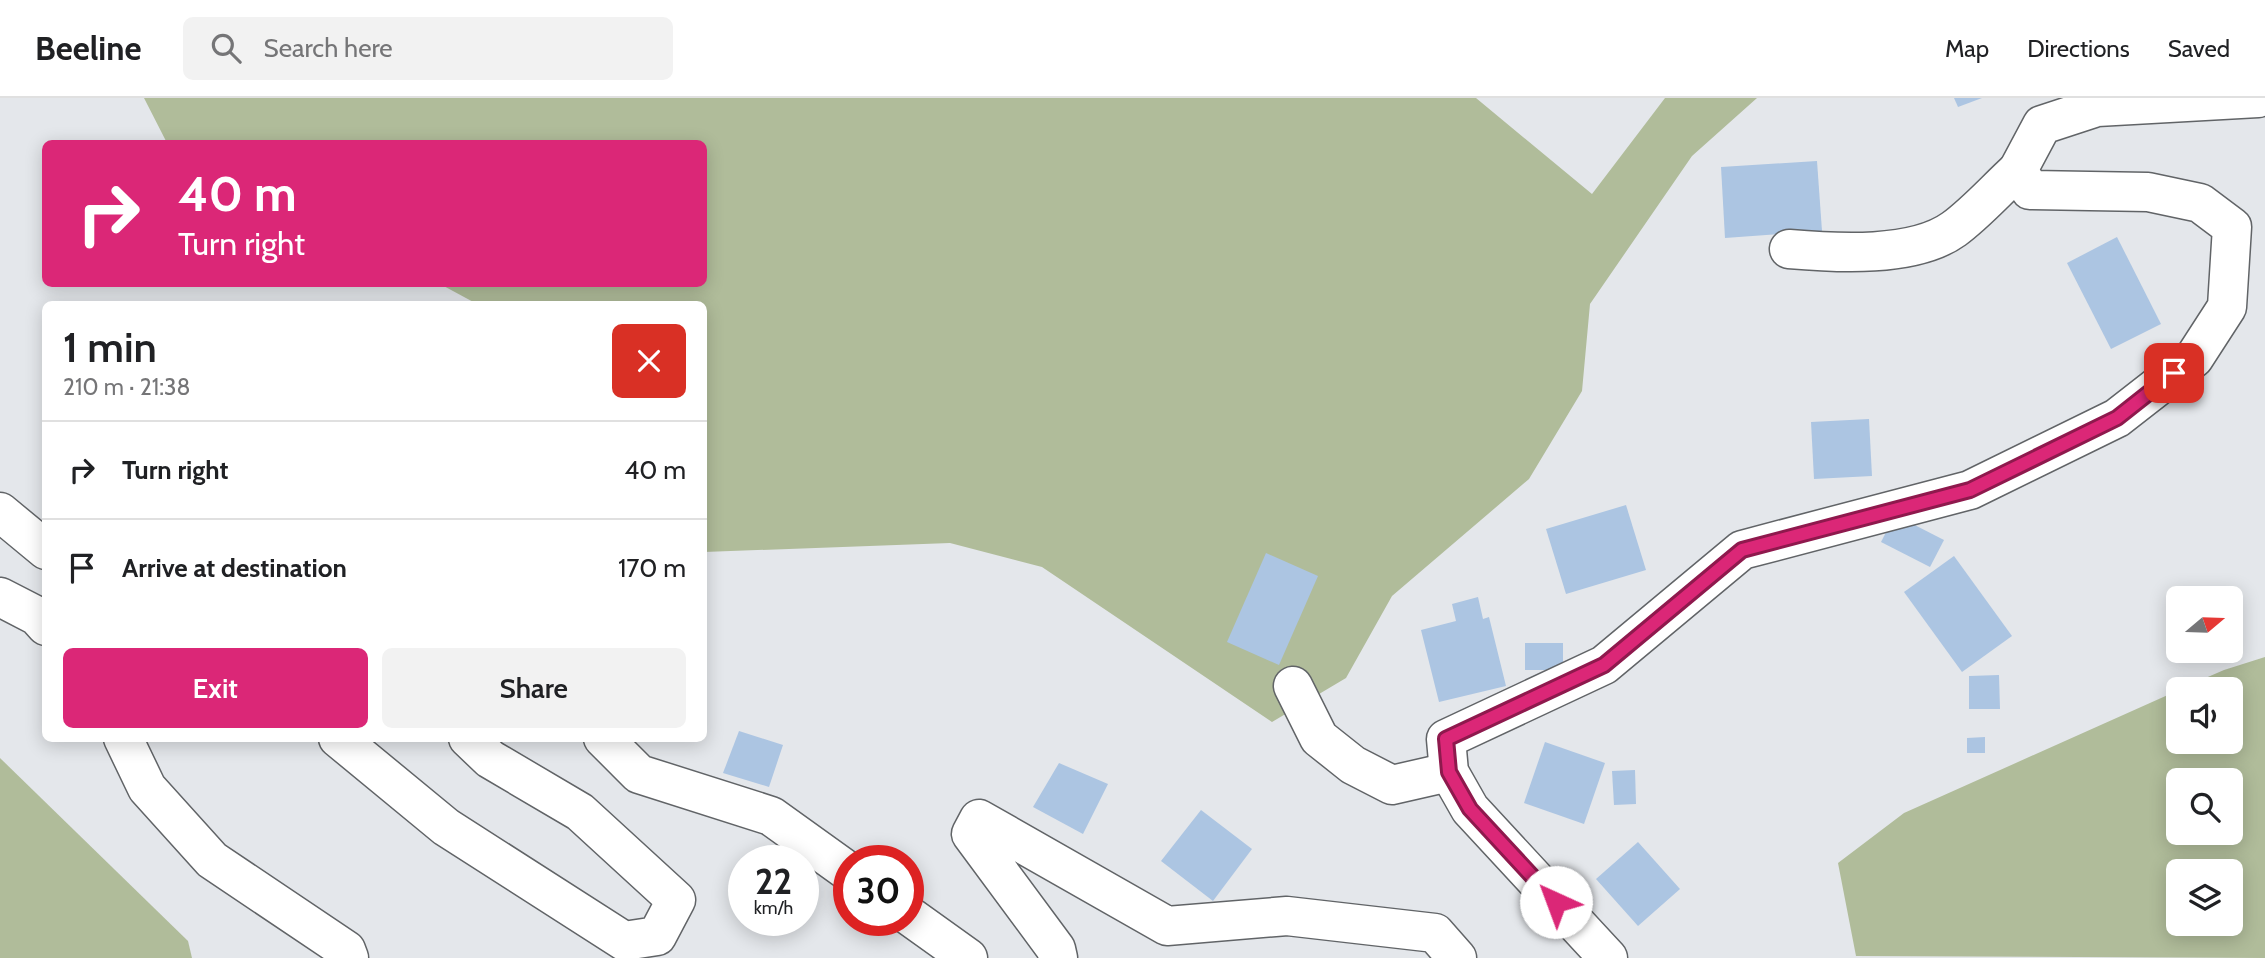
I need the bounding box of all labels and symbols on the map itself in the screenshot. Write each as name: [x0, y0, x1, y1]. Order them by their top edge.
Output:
pin: [2144, 343, 2204, 403]
north arrow: [2166, 586, 2244, 663]
speed limit sign: 30: [833, 845, 924, 936]
position arrow: [1519, 865, 1593, 939]

